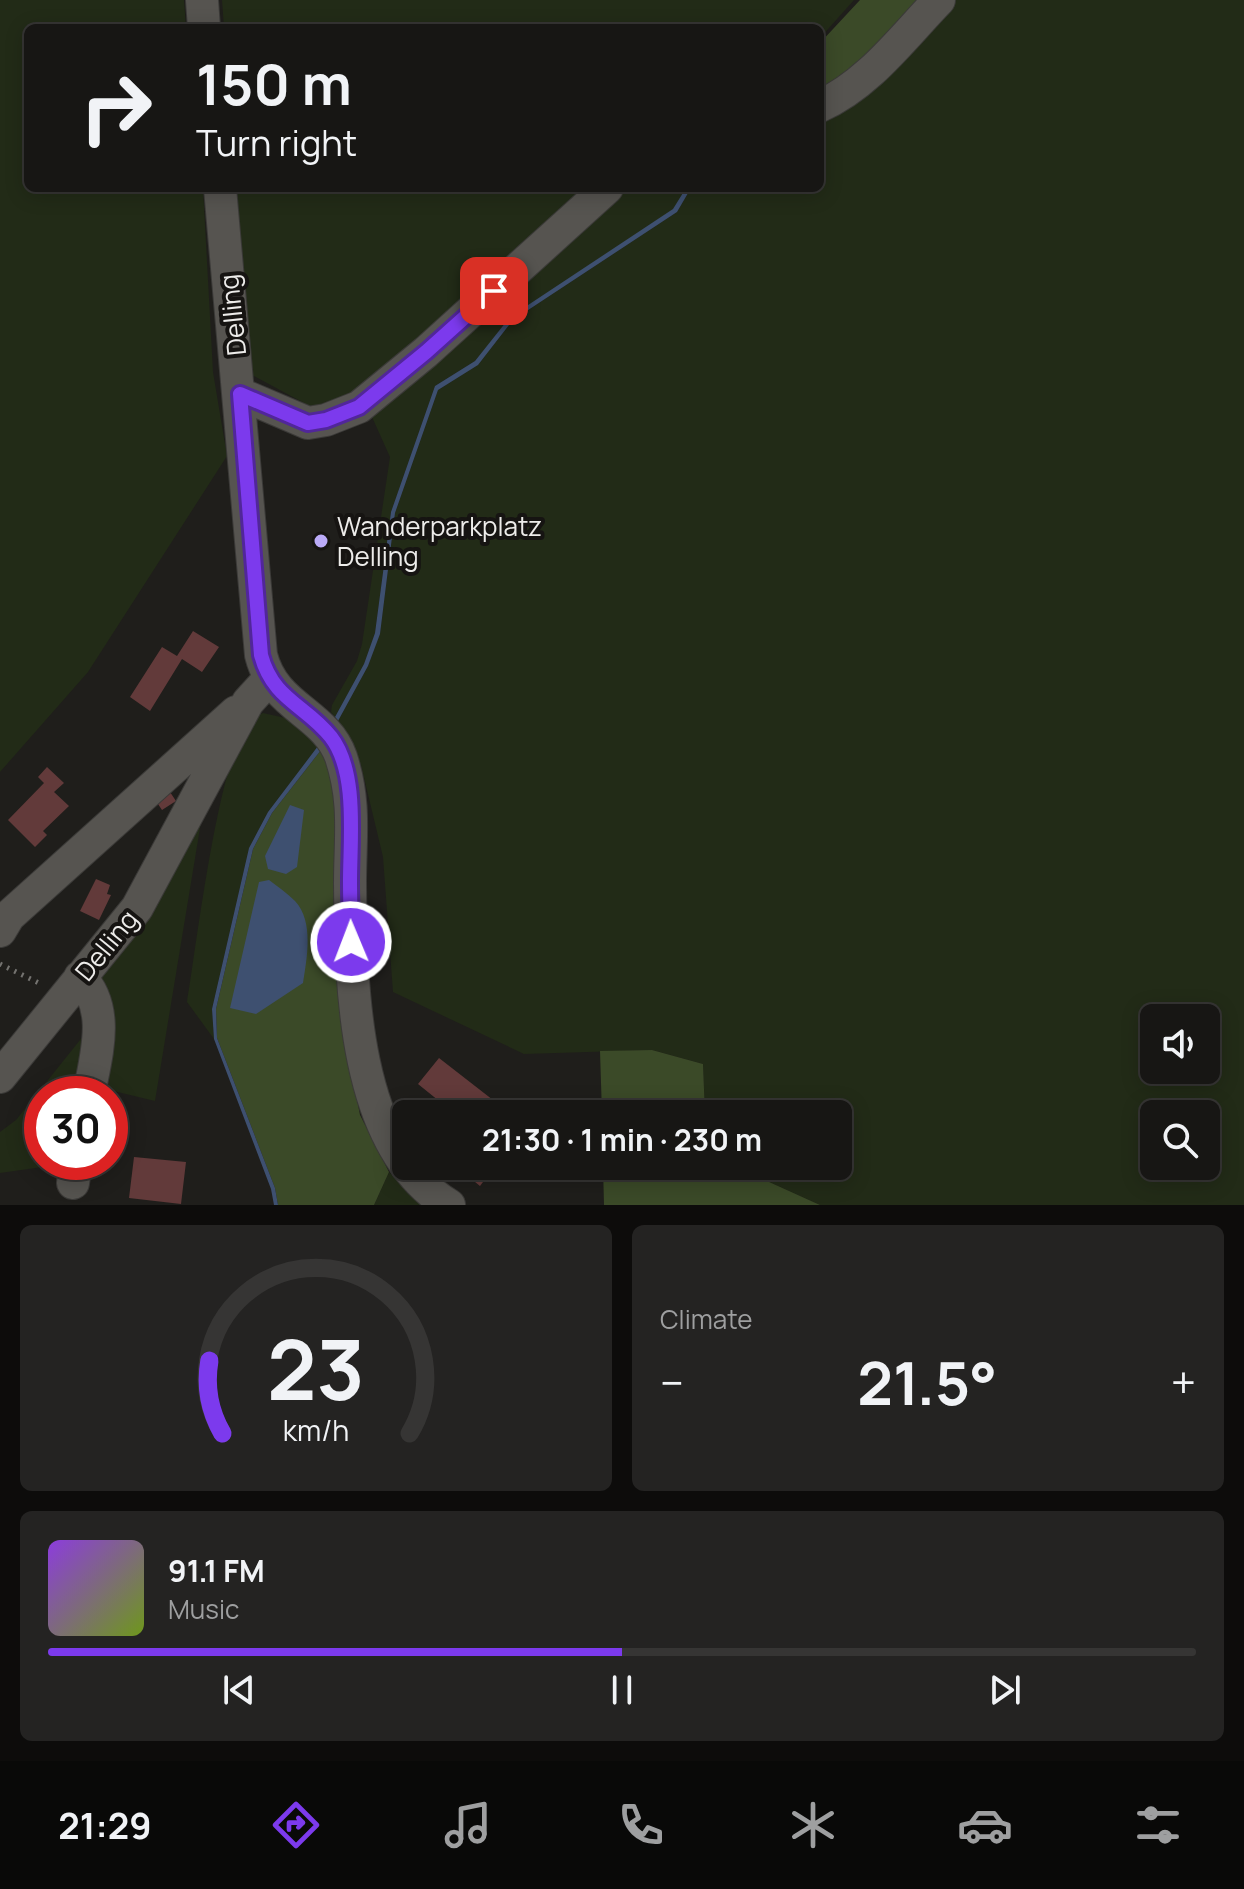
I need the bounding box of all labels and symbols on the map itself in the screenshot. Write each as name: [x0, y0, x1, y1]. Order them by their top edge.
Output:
pin: [460, 257, 528, 325]
street label: Delling: [210, 272, 254, 358]
place label: Wanderparkplatz Delling: [337, 508, 542, 574]
marker: Wanderparkplatz Delling: [312, 532, 330, 550]
position arrow: [309, 900, 393, 984]
street label: Delling: [66, 902, 146, 988]
speed limit sign: 30: [24, 1076, 128, 1180]

